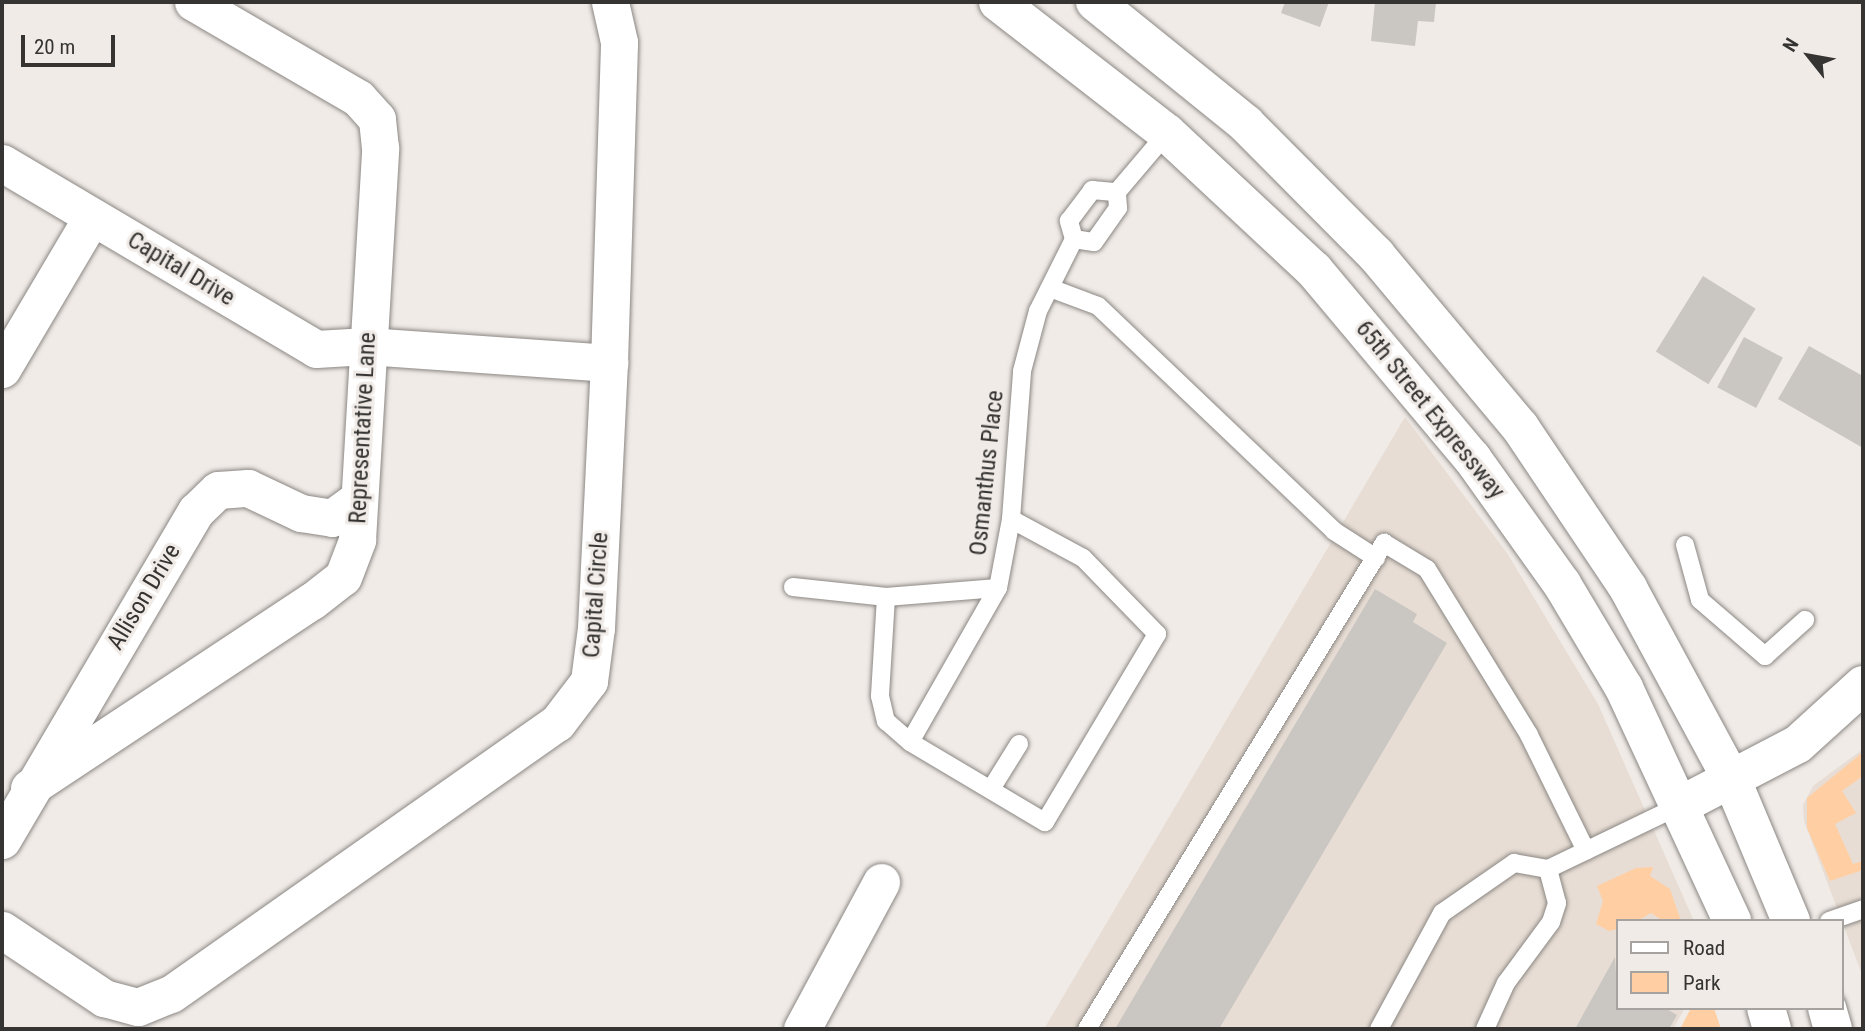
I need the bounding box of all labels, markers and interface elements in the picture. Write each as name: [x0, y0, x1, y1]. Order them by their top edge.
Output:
scale bar: [24, 21, 119, 65]
north arrow: [1774, 21, 1844, 91]
text: N: [1778, 34, 1803, 56]
text: 20 m: [34, 35, 75, 59]
street label: Capital Drive: [122, 226, 240, 312]
street label: 65th Street Expressway: [1349, 315, 1511, 505]
street label: Representative Lane: [344, 331, 382, 525]
street label: Osmanthus Place: [964, 389, 1010, 557]
street label: Capital Circle: [577, 531, 615, 659]
street label: Allison Drive: [101, 539, 187, 655]
legend: [1616, 919, 1844, 1010]
text: Road: [1683, 936, 1725, 960]
text: Park: [1683, 971, 1720, 995]

